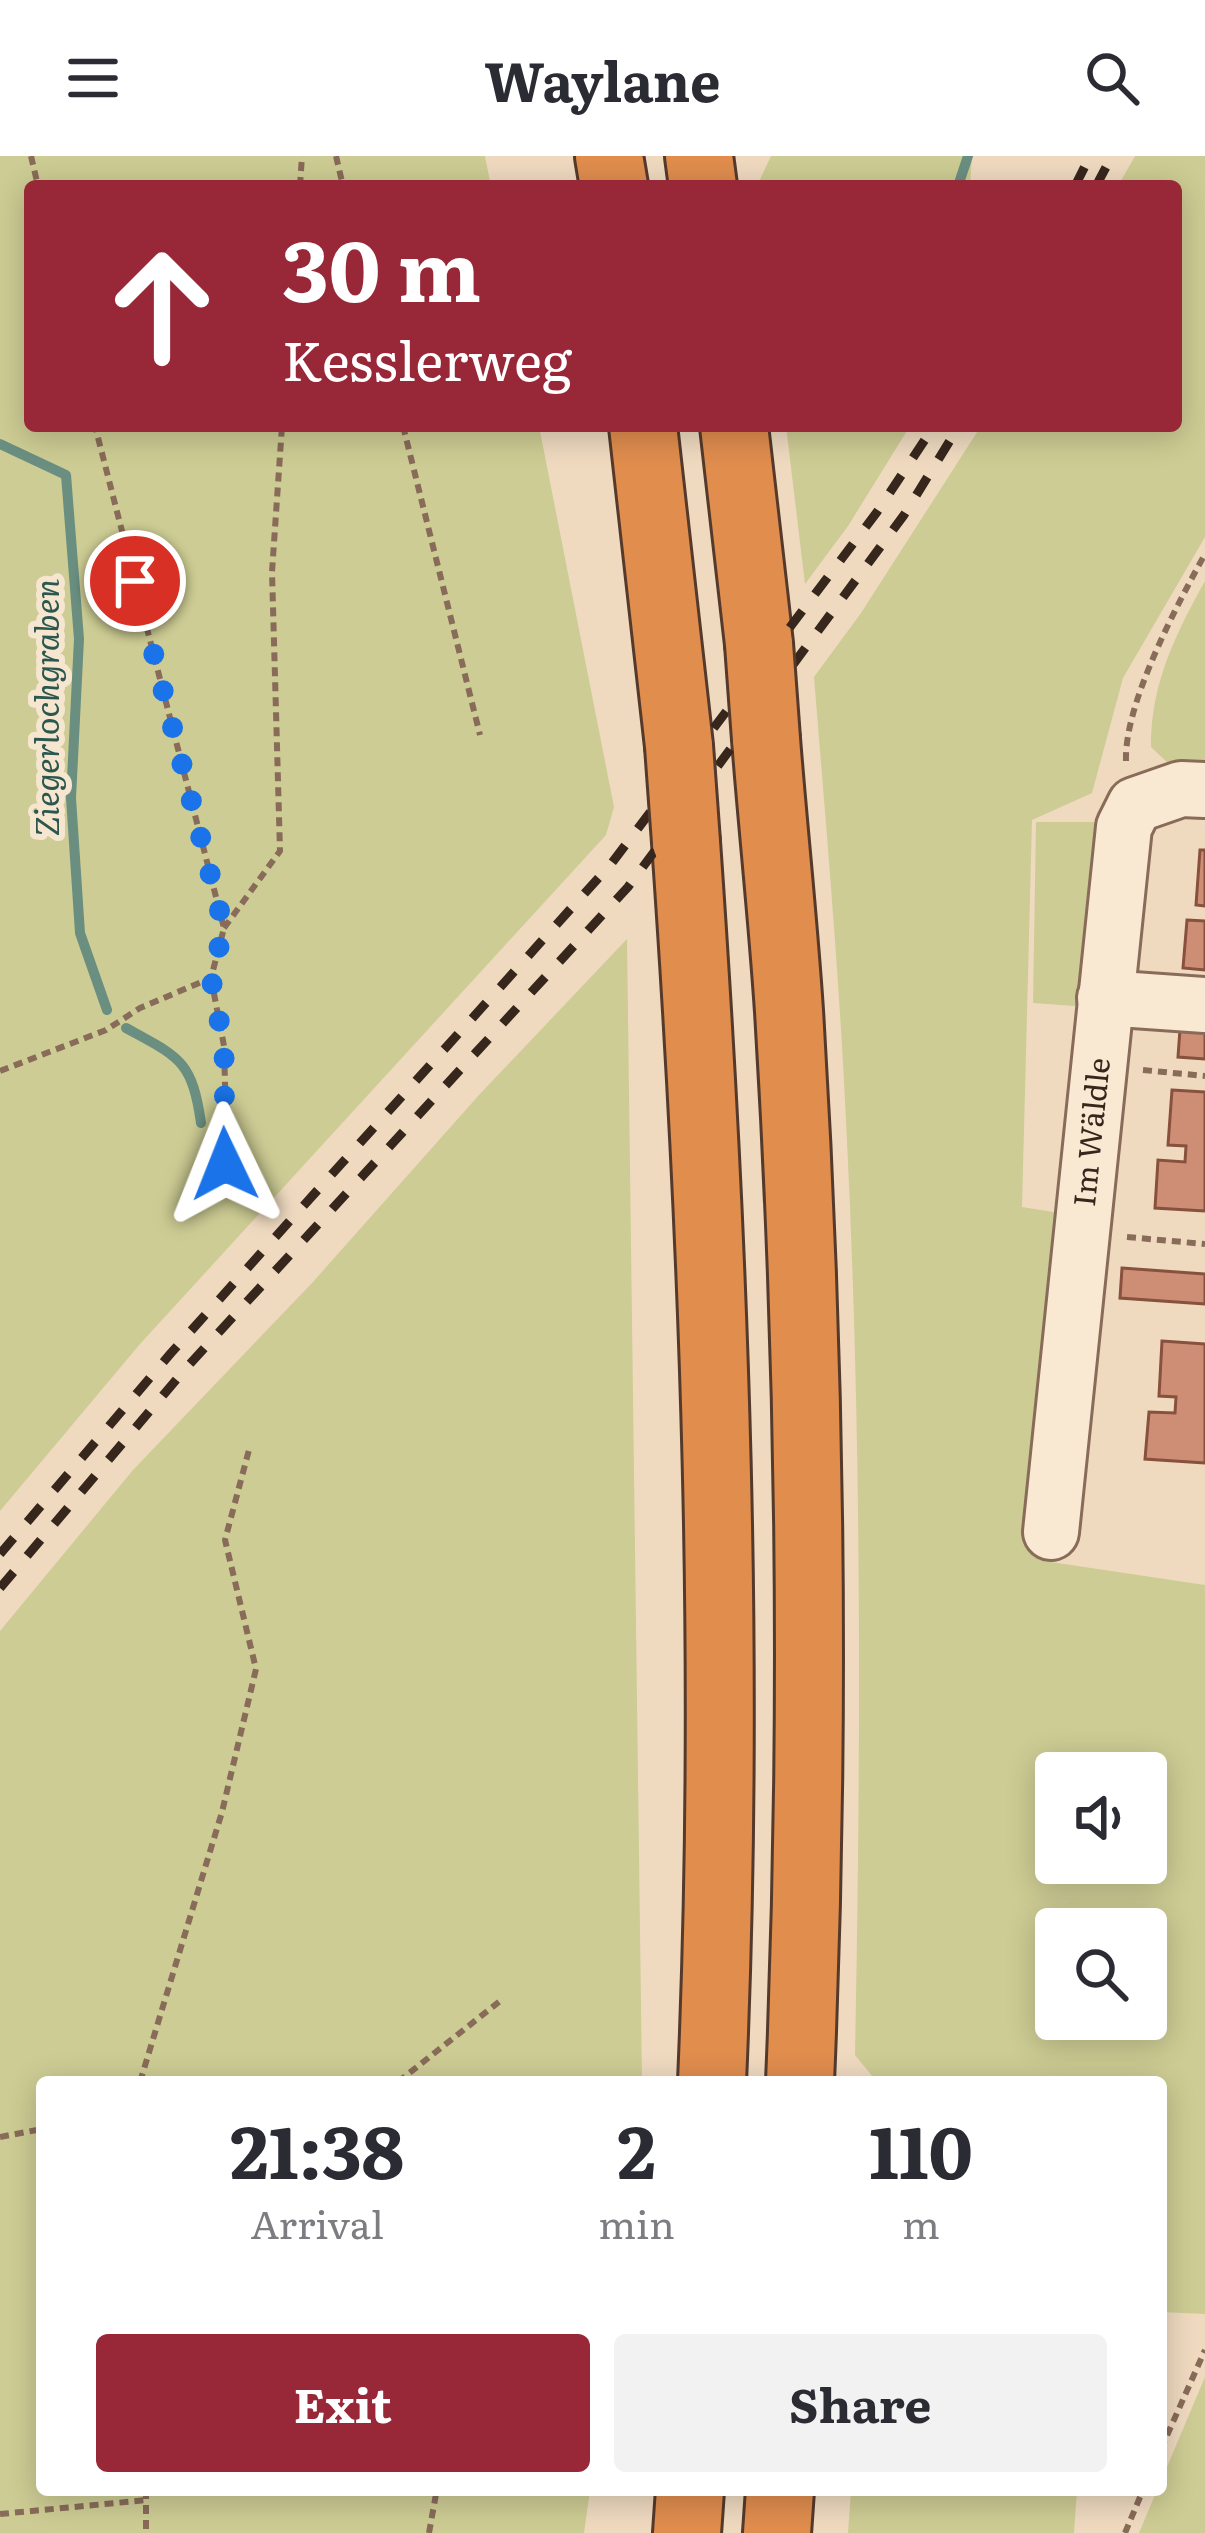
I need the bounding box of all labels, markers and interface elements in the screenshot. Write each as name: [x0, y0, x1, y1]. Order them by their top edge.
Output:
text: Waylane: [484, 38, 721, 119]
icon: menu: [60, 45, 126, 111]
icon: search: [1079, 45, 1145, 111]
text: 30 m: [282, 203, 481, 328]
icon: ahead: [84, 228, 240, 384]
text: Kesslerweg: [282, 317, 572, 398]
pin: [84, 530, 186, 632]
icon: arrive: [102, 548, 168, 614]
water label: Ziegerlochgraben: [20, 579, 69, 837]
street label: Im Wäldle: [1060, 1055, 1119, 1208]
position arrow: [162, 1101, 288, 1227]
map controls: [1035, 1752, 1167, 2040]
button: sound: [1035, 1752, 1167, 1884]
button: search: [1035, 1908, 1167, 2040]
text: 21:38: [230, 2094, 404, 2201]
text: 2: [617, 2094, 656, 2201]
text: 110: [869, 2094, 973, 2201]
text: Arrival: [251, 2193, 384, 2251]
text: min: [598, 2193, 675, 2251]
text: m: [902, 2193, 940, 2251]
button: Exit: [96, 2334, 590, 2472]
button: Share: [614, 2334, 1107, 2472]

